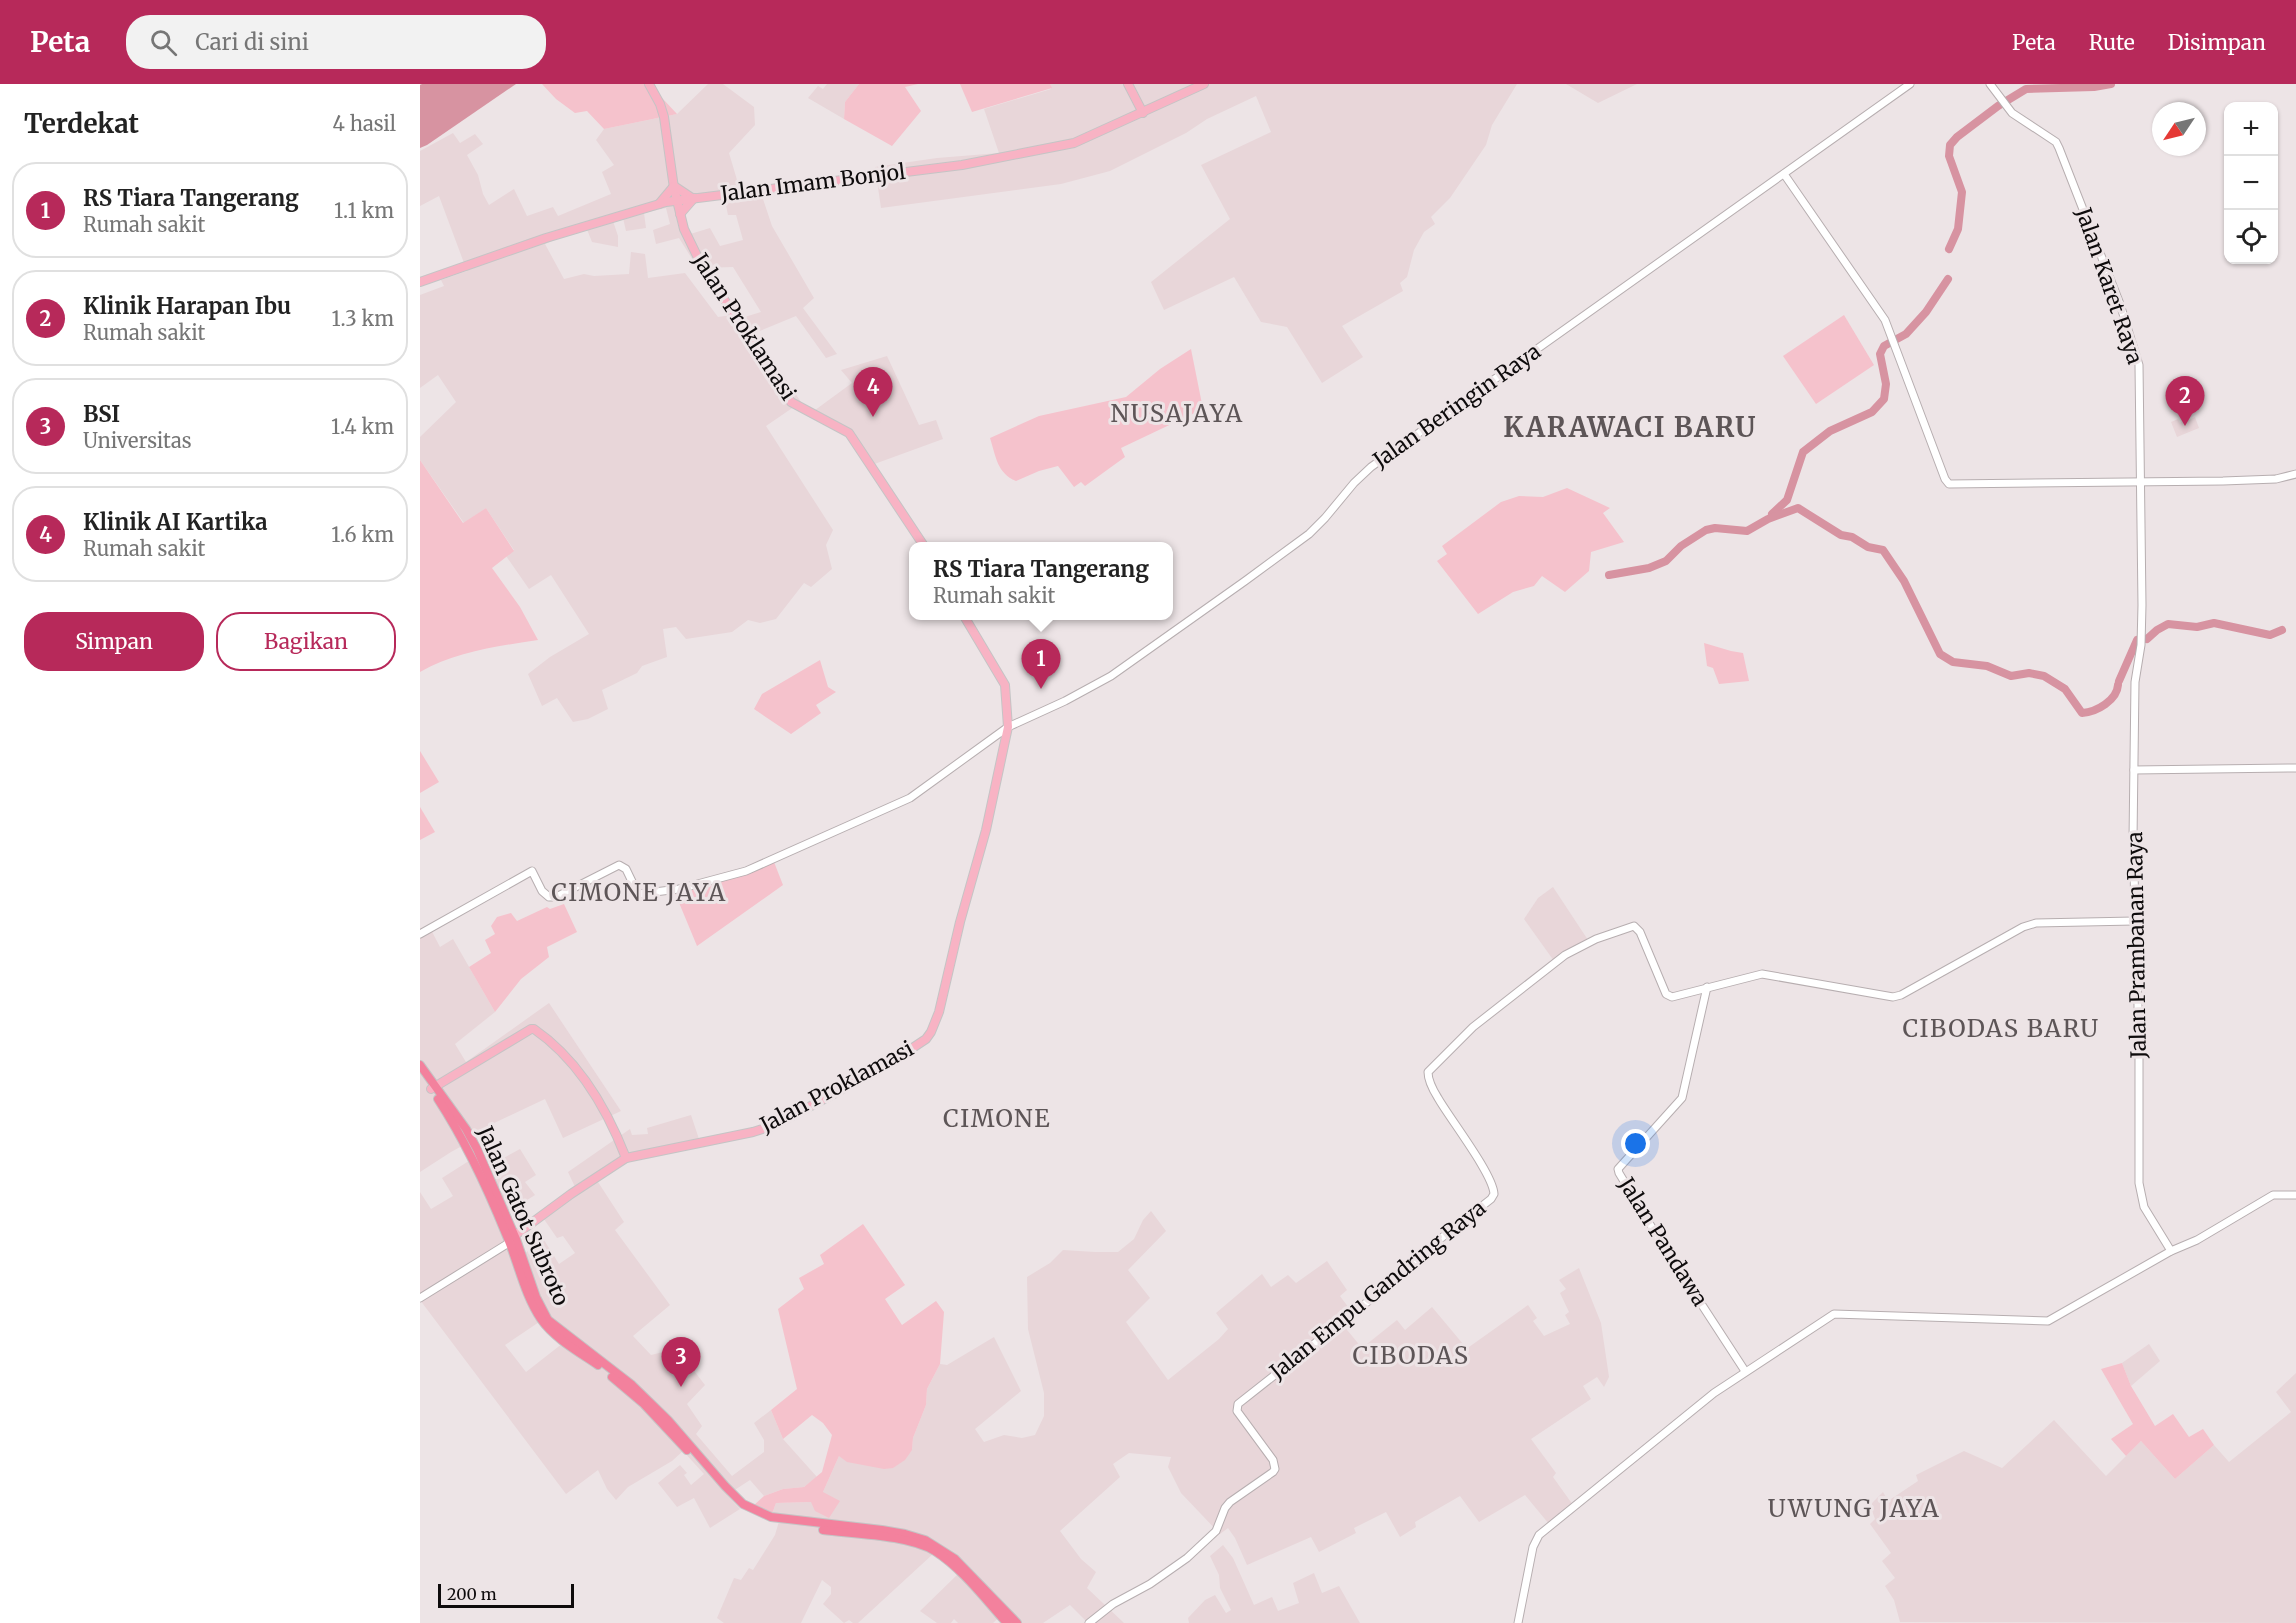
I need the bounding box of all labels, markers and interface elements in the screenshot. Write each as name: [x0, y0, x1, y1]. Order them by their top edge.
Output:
search box: [126, 15, 546, 69]
text: Peta: [30, 24, 90, 60]
icon: search: [147, 26, 180, 59]
text: Cari di sini: [195, 28, 309, 56]
text: Peta: [2012, 29, 2056, 56]
text: Rute: [2089, 29, 2135, 56]
text: Disimpan: [2168, 29, 2266, 56]
north arrow: [2152, 102, 2206, 156]
map controls: [2224, 102, 2278, 264]
button: +: [2224, 102, 2278, 156]
text: Terdekat: [24, 107, 139, 140]
text: 4 hasil: [333, 111, 396, 136]
button: −: [2224, 156, 2278, 210]
street label: Jalan Imam Bonjol: [718, 158, 907, 207]
text: RS Tiara Tangerang: [83, 184, 299, 212]
text: 1: [41, 198, 50, 223]
text: 1.1 km: [334, 198, 394, 223]
street label: Jalan Karet Raya: [2070, 203, 2149, 368]
button: locate: [2224, 210, 2278, 264]
text: Rumah sakit: [83, 212, 205, 237]
street label: Jalan Proklamasi: [686, 247, 802, 405]
text: Klinik Harapan Ibu: [83, 292, 291, 320]
text: 2: [40, 306, 51, 331]
text: 1.3 km: [332, 306, 394, 331]
text: Rumah sakit: [83, 320, 205, 345]
street label: Jalan Beringin Raya: [1367, 338, 1546, 474]
pin: 4: [854, 368, 892, 417]
pin: 2: [2166, 376, 2204, 426]
district label: NUSAJAYA: [1110, 398, 1244, 429]
text: BSI: [83, 400, 120, 428]
district label: KARAWACI BARU: [1503, 410, 1757, 444]
text: 3: [40, 414, 51, 439]
text: 1.4 km: [331, 414, 394, 439]
text: Universitas: [83, 428, 192, 453]
text: Klinik AI Kartika: [83, 508, 268, 536]
text: 4: [39, 522, 52, 547]
text: 1.6 km: [331, 522, 394, 547]
text: Rumah sakit: [83, 536, 205, 561]
popup: [909, 542, 1173, 620]
text: RS Tiara Tangerang: [933, 555, 1149, 583]
text: Rumah sakit: [933, 583, 1055, 608]
button: Simpan: [24, 612, 204, 671]
button: Bagikan: [216, 612, 396, 671]
pin: 1: [1022, 640, 1060, 689]
street label: Jalan Prambanan Raya: [2121, 831, 2152, 1060]
district label: CIMONE JAYA: [551, 877, 727, 908]
district label: CIBODAS BARU: [1902, 1013, 2100, 1044]
street label: Jalan Proklamasi: [755, 1035, 918, 1139]
district label: CIMONE: [943, 1103, 1051, 1134]
street label: Jalan Gatot Subroto: [471, 1121, 575, 1310]
your location: [1621, 1129, 1650, 1158]
street label: Jalan Pandawa: [1613, 1172, 1714, 1311]
street label: Jalan Empu Gandring Raya: [1264, 1194, 1491, 1386]
pin: 3: [662, 1338, 700, 1387]
district label: CIBODAS: [1352, 1340, 1470, 1371]
district label: UWUNG JAYA: [1768, 1493, 1940, 1524]
scale bar: [438, 1581, 574, 1608]
text: 200 m: [447, 1584, 497, 1604]

